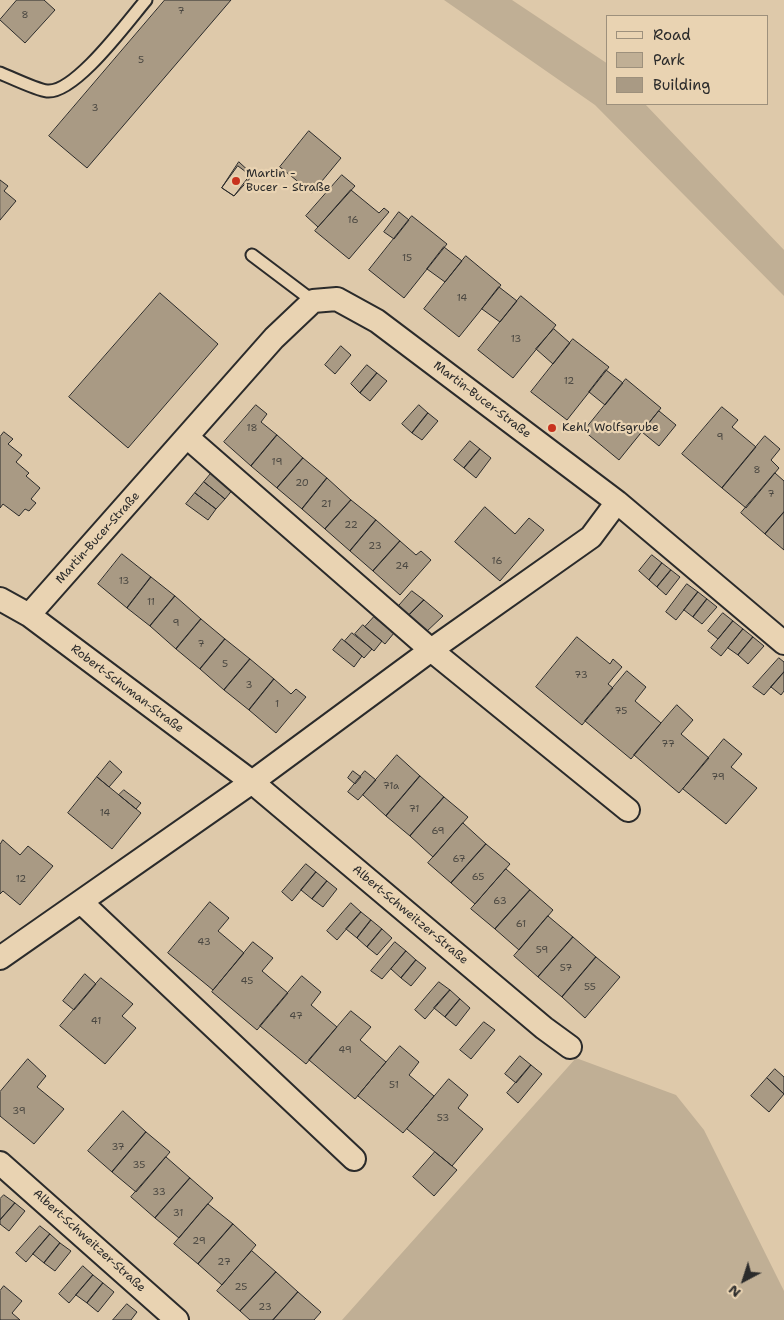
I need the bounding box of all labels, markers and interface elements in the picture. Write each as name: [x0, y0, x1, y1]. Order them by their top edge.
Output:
house number: 7: [178, 5, 184, 17]
house number: 8: [22, 9, 28, 21]
legend: [606, 15, 769, 105]
text: Road: [653, 25, 691, 45]
text: Park: [653, 50, 685, 70]
house number: 5: [138, 54, 144, 66]
text: Building: [653, 75, 710, 95]
house number: 3: [92, 102, 98, 114]
place label: Martin - Bucer - Straße: [246, 167, 331, 195]
marker: Martin - Bucer - Straße: [230, 175, 242, 187]
house number: 16: [348, 214, 358, 226]
house number: 15: [402, 252, 412, 264]
house number: 14: [457, 292, 467, 304]
house number: 13: [511, 333, 521, 345]
street label: Martin-Bucer-Straße: [430, 359, 534, 441]
house number: 12: [564, 375, 574, 387]
place label: Kehl, Wolfsgrube: [562, 421, 659, 435]
house number: 18: [246, 422, 258, 434]
marker: Kehl, Wolfsgrube: [546, 422, 558, 434]
house number: 9: [717, 431, 723, 443]
house number: 19: [272, 456, 282, 468]
house number: 8: [754, 464, 760, 476]
house number: 20: [295, 477, 309, 489]
house number: 7: [768, 488, 774, 500]
street label: Martin-Bucer-Straße: [53, 489, 143, 587]
house number: 21: [321, 498, 331, 510]
house number: 22: [344, 519, 358, 531]
house number: 23: [368, 540, 382, 552]
house number: 16: [492, 555, 502, 567]
house number: 24: [395, 560, 409, 572]
house number: 13: [119, 575, 129, 587]
house number: 11: [147, 596, 155, 608]
house number: 9: [173, 617, 179, 629]
house number: 7: [198, 638, 204, 650]
street label: Robert-Schuman-Straße: [68, 642, 186, 736]
house number: 5: [222, 658, 228, 670]
house number: 73: [574, 669, 588, 681]
house number: 3: [246, 679, 252, 691]
house number: 1: [275, 698, 279, 710]
house number: 75: [615, 705, 627, 717]
house number: 77: [661, 738, 675, 750]
house number: 79: [711, 771, 725, 783]
house number: 71a: [383, 780, 399, 792]
house number: 71: [409, 803, 419, 815]
house number: 14: [100, 807, 110, 819]
house number: 69: [431, 825, 445, 837]
house number: 67: [453, 853, 465, 865]
street label: Albert-Schweitzer-Straße: [349, 862, 471, 968]
house number: 65: [472, 871, 484, 883]
house number: 12: [16, 873, 26, 885]
house number: 63: [493, 895, 507, 907]
house number: 61: [516, 918, 526, 930]
house number: 43: [197, 936, 211, 948]
house number: 59: [536, 944, 548, 956]
house number: 57: [560, 962, 572, 974]
house number: 45: [241, 975, 253, 987]
house number: 55: [584, 981, 596, 993]
house number: 47: [289, 1010, 303, 1022]
house number: 41: [91, 1015, 101, 1027]
house number: 49: [338, 1044, 352, 1056]
house number: 51: [389, 1079, 399, 1091]
house number: 39: [12, 1105, 26, 1117]
house number: 53: [437, 1112, 449, 1124]
house number: 37: [111, 1141, 125, 1153]
house number: 35: [133, 1159, 145, 1171]
house number: 33: [152, 1186, 166, 1198]
street label: Albert-Schweitzer-Straße: [30, 1187, 148, 1295]
house number: 31: [173, 1207, 183, 1219]
house number: 29: [192, 1235, 206, 1247]
north arrow: [719, 1255, 769, 1305]
house number: 27: [217, 1256, 231, 1268]
house number: 25: [235, 1281, 247, 1293]
text: N: [724, 1281, 744, 1302]
house number: 23: [258, 1301, 272, 1313]

